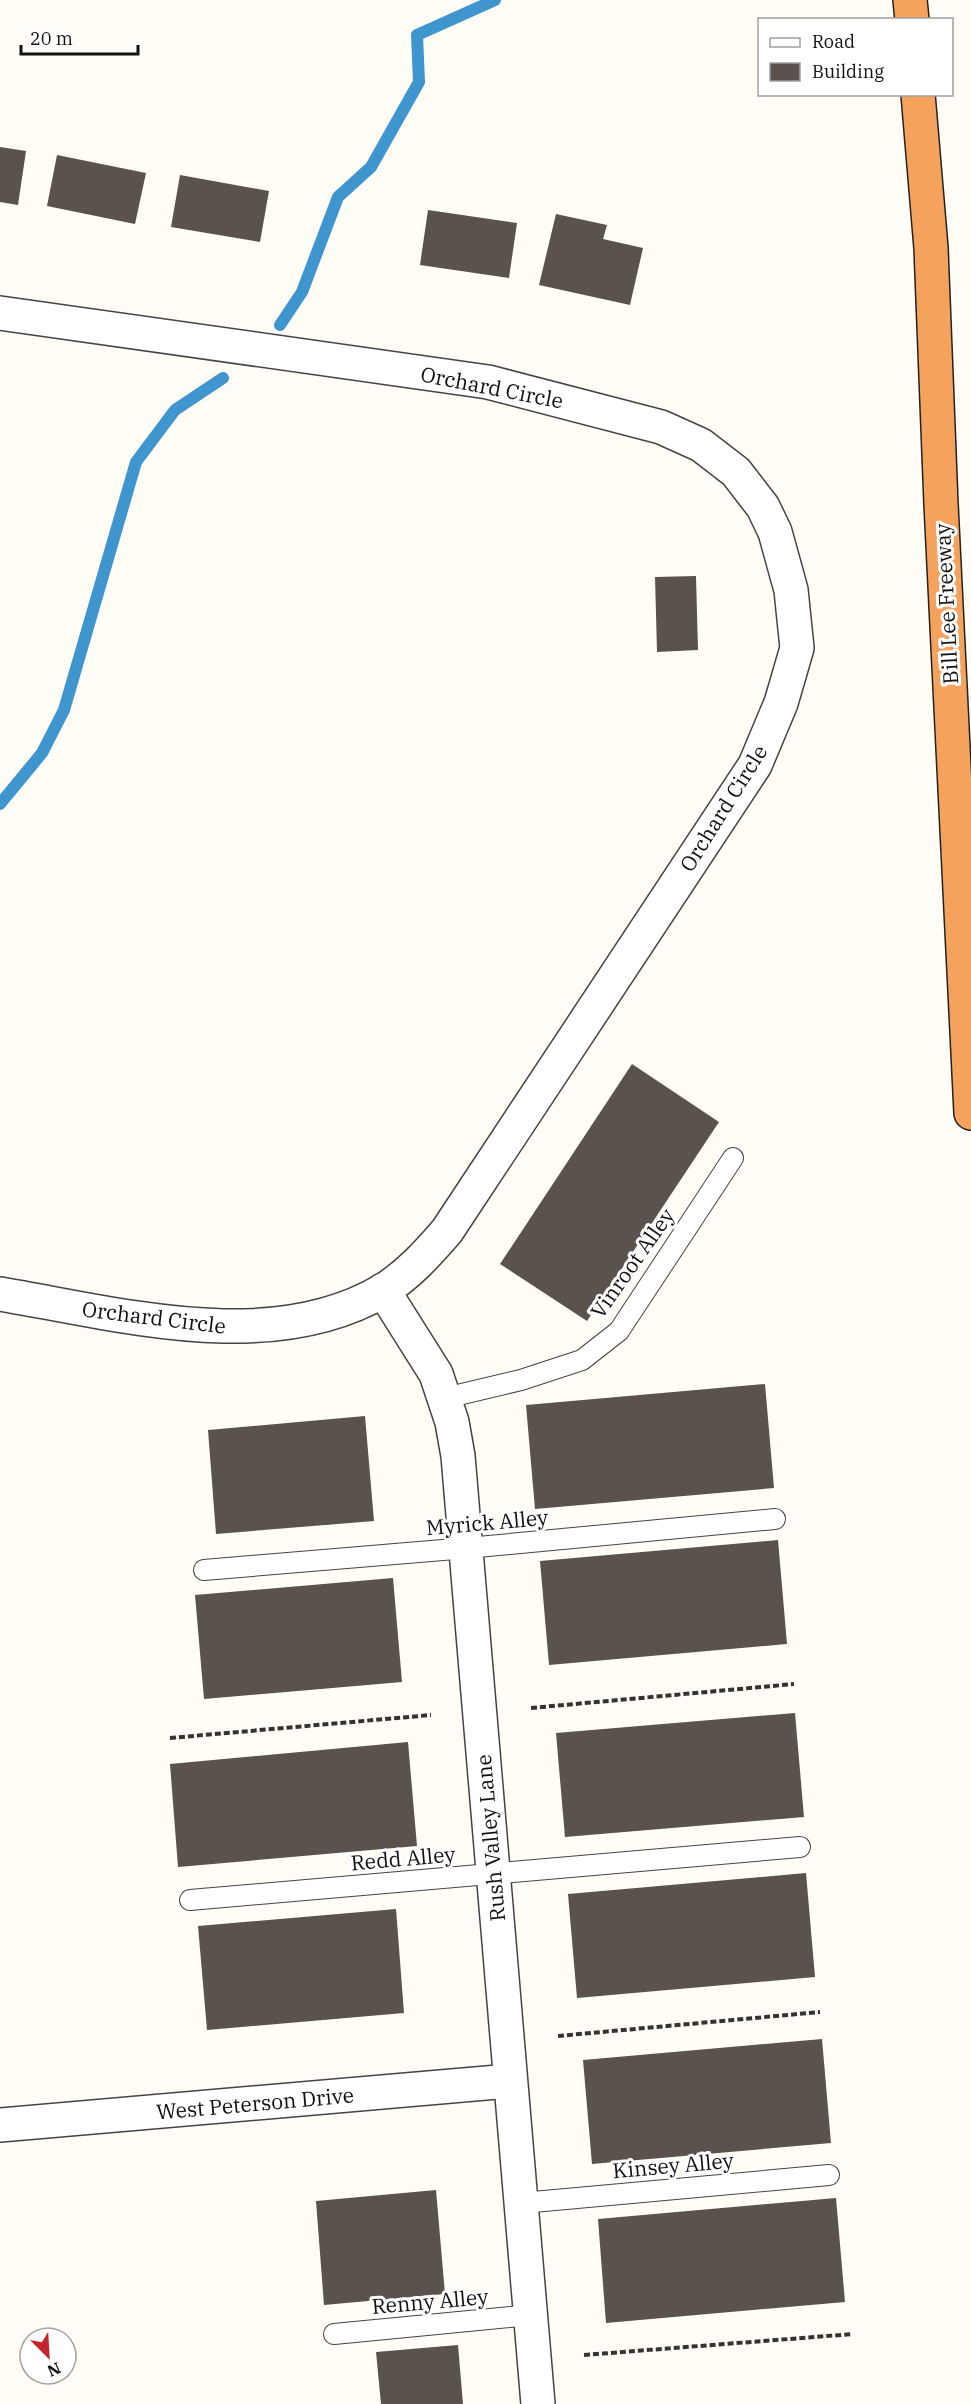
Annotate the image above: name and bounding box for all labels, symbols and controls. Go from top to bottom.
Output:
scale bar [21,18,138,56]
legend [758,18,953,96]
text: 20 m [30,27,73,50]
text: Road [812,30,855,53]
text: Building [812,60,884,83]
street label: Orchard Circle [418,359,566,415]
street label: Bill Lee Freeway [928,522,964,685]
street label: Orchard Circle [673,739,773,877]
street label: Vinroot Alley [584,1202,681,1324]
street label: Orchard Circle [81,1294,227,1340]
street label: Myrick Alley [425,1503,550,1541]
street label: Rush Valley Lane [469,1753,511,1923]
street label: Redd Alley [350,1839,457,1877]
street label: West Peterson Drive [155,2080,355,2126]
street label: Kinsey Alley [611,2146,736,2184]
street label: Renny Alley [371,2282,490,2320]
north arrow [18,2326,78,2386]
text: N [44,2358,64,2381]

